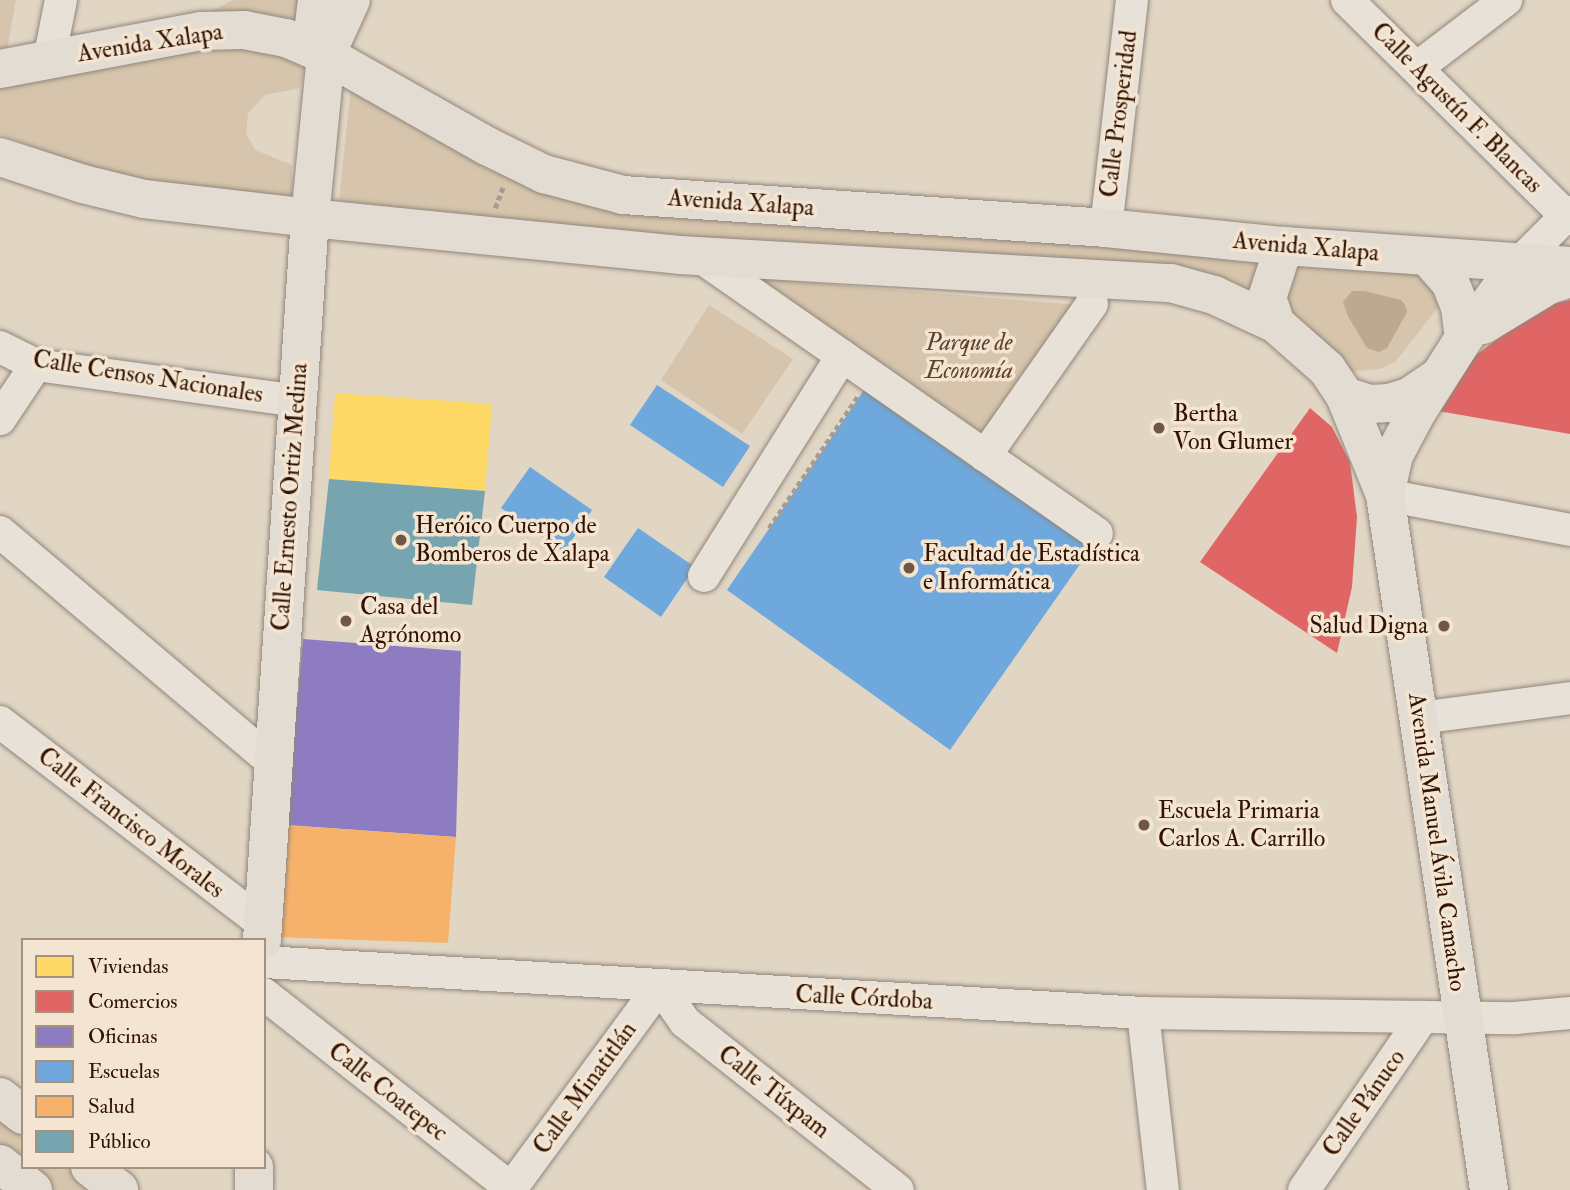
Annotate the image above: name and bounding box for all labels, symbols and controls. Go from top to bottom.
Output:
street label: Avenida Xalapa [75,17,225,69]
street label: Calle Agustín F. Blancas [1366,17,1548,199]
street label: Calle Prosperidad [1094,29,1144,199]
street label: Avenida Xalapa [667,184,815,222]
street label: Avenida Xalapa [1232,226,1380,268]
park label: Parque de Economía [925,329,1013,385]
street label: Calle Censos Nacionales [31,345,265,409]
street label: Calle Ernesto Ortiz Medina [266,362,314,632]
place label: Bertha Von Glumer [1173,400,1293,456]
marker: Bertha Von Glumer [1151,420,1167,436]
place label: Heróico Cuerpo de Bomberos de Xalapa [415,512,610,568]
marker: Heróico Cuerpo de Bomberos de Xalapa [393,532,409,548]
place label: Facultad de Estadística e Informática [923,540,1140,596]
marker: Facultad de Estadística e Informática [901,560,917,576]
place label: Casa del Agrónomo [360,593,461,649]
place label: Salud Digna [1309,612,1428,640]
marker: Casa del Agrónomo [338,613,354,629]
marker: Salud Digna [1434,616,1454,636]
street label: Avenida Manuel Ávila Camacho [1402,691,1472,993]
street label: Calle Francisco Morales [32,741,230,905]
place label: Escuela Primaria Carlos A. Carrillo [1158,797,1325,853]
marker: Escuela Primaria Carlos A. Carrillo [1136,817,1152,833]
legend [21,938,266,1169]
text: Viviendas [88,953,169,980]
street label: Calle Córdoba [795,980,933,1016]
text: Comercios [88,988,178,1015]
street label: Calle Minatitlán [527,1016,643,1160]
text: Oficinas [88,1023,157,1050]
street label: Calle Coatepec [323,1037,453,1147]
street label: Calle Túxpam [712,1040,836,1144]
street label: Calle Pánuco [1317,1044,1411,1162]
text: Escuelas [88,1058,160,1085]
text: Salud [88,1093,135,1120]
text: Público [88,1128,151,1155]

